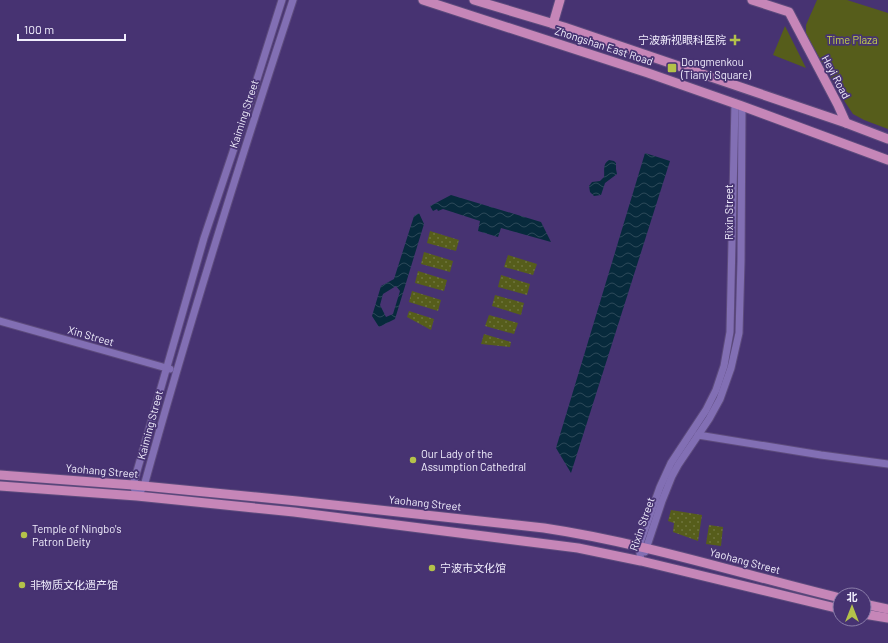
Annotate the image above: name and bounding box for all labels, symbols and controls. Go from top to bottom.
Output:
scale bar [18,16,125,42]
text: 100 m [24,22,54,36]
street label: Zhongshan East Road [553,23,655,68]
place label: 宁波新视眼科医院 [638,33,726,46]
park label: Time Plaza [826,33,878,46]
marker: 宁波新视眼科医院 [729,34,741,46]
street label: Heyi Road [820,53,853,101]
place label: Dongmenkou (Tianyi Square) [680,55,751,81]
marker: Dongmenkou (Tianyi Square) [666,62,678,74]
street label: Kaiming Street [226,78,261,150]
street label: Rixin Street [722,184,735,240]
street label: Xin Street [67,323,116,348]
street label: Kaiming Street [134,389,165,461]
place label: Our Lady of the Assumption Cathedral [421,447,526,473]
marker: Our Lady of the Assumption Cathedral [408,455,418,465]
street label: Yaohang Street [65,461,139,480]
street label: Yaohang Street [388,492,462,513]
street label: Rixin Street [626,495,657,552]
place label: Temple of Ningbo's Patron Deity [32,522,121,548]
marker: Temple of Ningbo's Patron Deity [19,530,29,540]
street label: Yaohang Street [708,545,782,576]
place label: 宁波市文化馆 [440,561,506,574]
marker: 宁波市文化馆 [427,563,437,573]
place label: 非物质文化遗产馆 [30,578,118,591]
marker: 非物质文化遗产馆 [17,580,27,590]
north arrow [832,587,872,627]
text: 北 [847,590,858,603]

